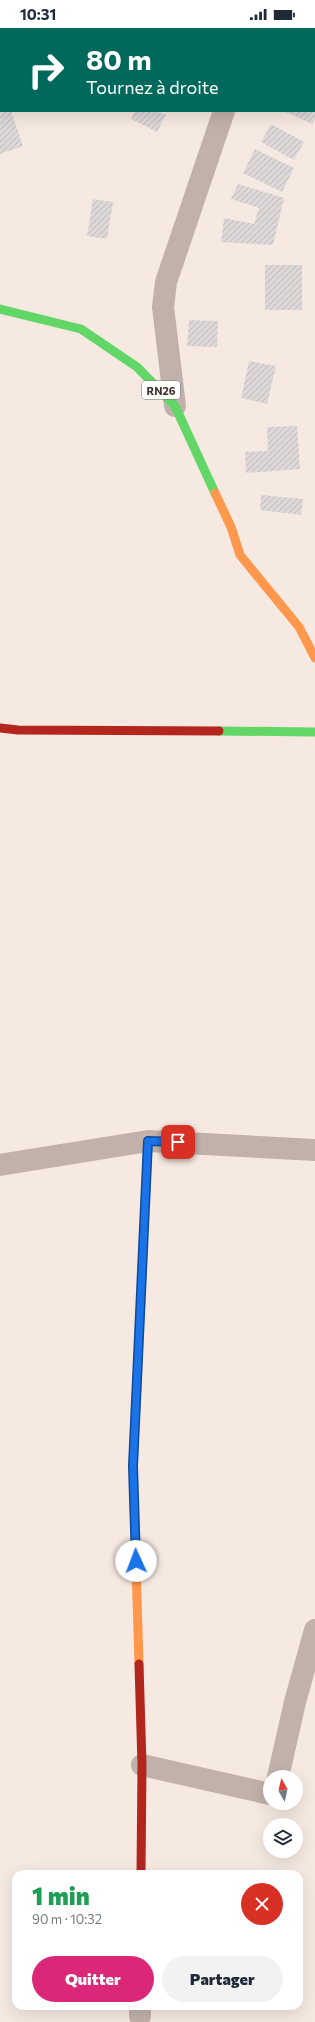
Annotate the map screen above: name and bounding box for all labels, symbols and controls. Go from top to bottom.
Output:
text: 10:31 [20,5,56,23]
text: 80 m [86,42,152,76]
icon: right [20,44,72,96]
text: Tournez à droite [86,76,219,98]
road number: RN26 [142,381,180,399]
pin [161,1125,195,1159]
icon: arrive [167,1131,189,1153]
position arrow [115,1540,157,1582]
north arrow [263,1770,303,1810]
map controls [263,1770,303,1858]
button: layers [263,1818,303,1858]
text: 1 min [32,1881,90,1910]
button: close [241,1883,283,1925]
text: 90 m · 10:32 [32,1911,102,1927]
button: Quitter [32,1956,154,2002]
button: Partager [162,1956,283,2002]

